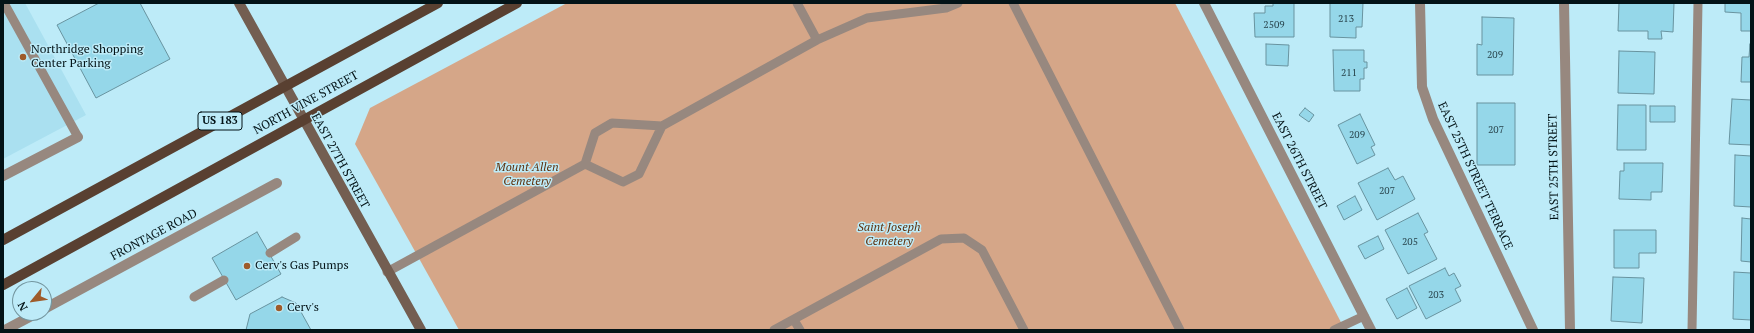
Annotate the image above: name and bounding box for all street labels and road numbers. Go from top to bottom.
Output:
street label: NORTH VINE STREET [251,68,361,138]
street label: EAST 25TH STREET TERRACE [1434,100,1516,252]
street label: EAST 26TH STREET [1268,110,1330,212]
street label: EAST 27TH STREET [308,111,372,211]
road number: US 183 [198,112,242,130]
street label: EAST 25TH STREET [1546,114,1562,220]
street label: FRONTAGE ROAD [108,206,200,264]

